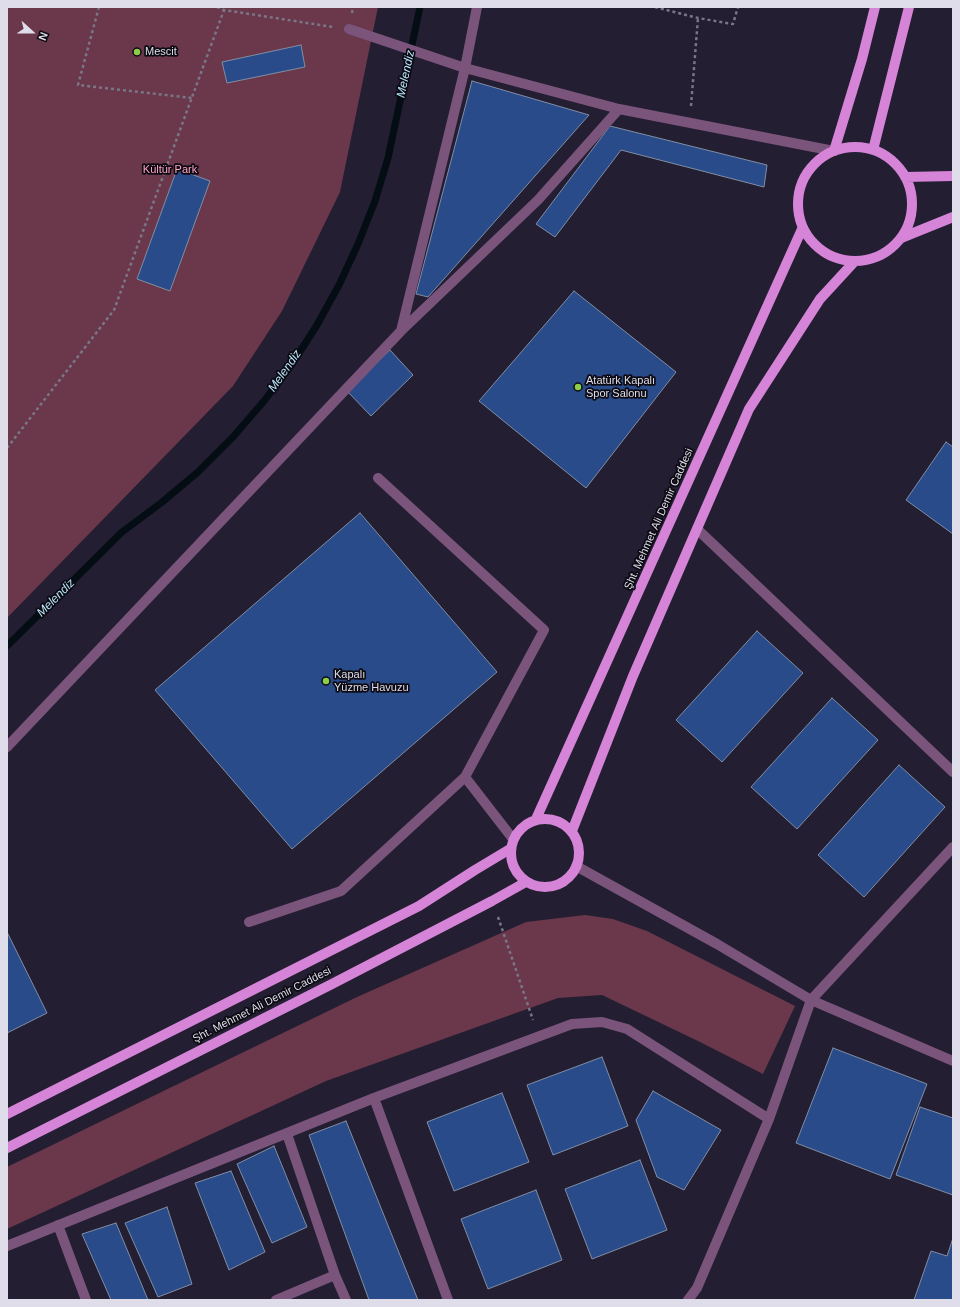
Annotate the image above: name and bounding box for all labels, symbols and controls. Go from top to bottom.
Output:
north arrow [12,12,52,52]
text: N [36,30,50,42]
place label: Mescit [145,45,177,59]
marker: Mescit [132,47,142,57]
water label: Melendiz [394,49,418,99]
park label: Kültür Park [143,163,197,177]
water label: Melendiz [265,347,305,395]
place label: Atatürk Kapalı Spor Salonu [586,374,655,400]
marker: Atatürk Kapalı Spor Salonu [573,382,583,392]
street label: Şht. Mehmet Ali Demir Caddesi [622,446,696,592]
water label: Melendiz [34,576,78,620]
place label: Kapalı Yüzme Havuzu [334,668,409,694]
marker: Kapalı Yüzme Havuzu [321,676,331,686]
street label: Şht. Mehmet Ali Demir Caddesi [191,964,333,1046]

